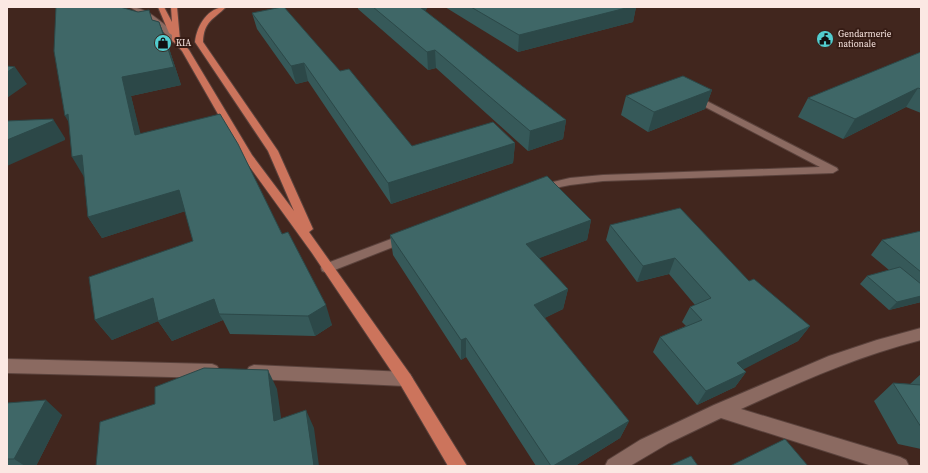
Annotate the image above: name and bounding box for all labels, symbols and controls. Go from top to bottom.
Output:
place label: Gendarmerie nationale [838,28,892,50]
public building icon: Gendarmerie nationale [815,29,835,49]
shop icon: KIA [153,33,173,53]
place label: KIA [176,37,191,49]

